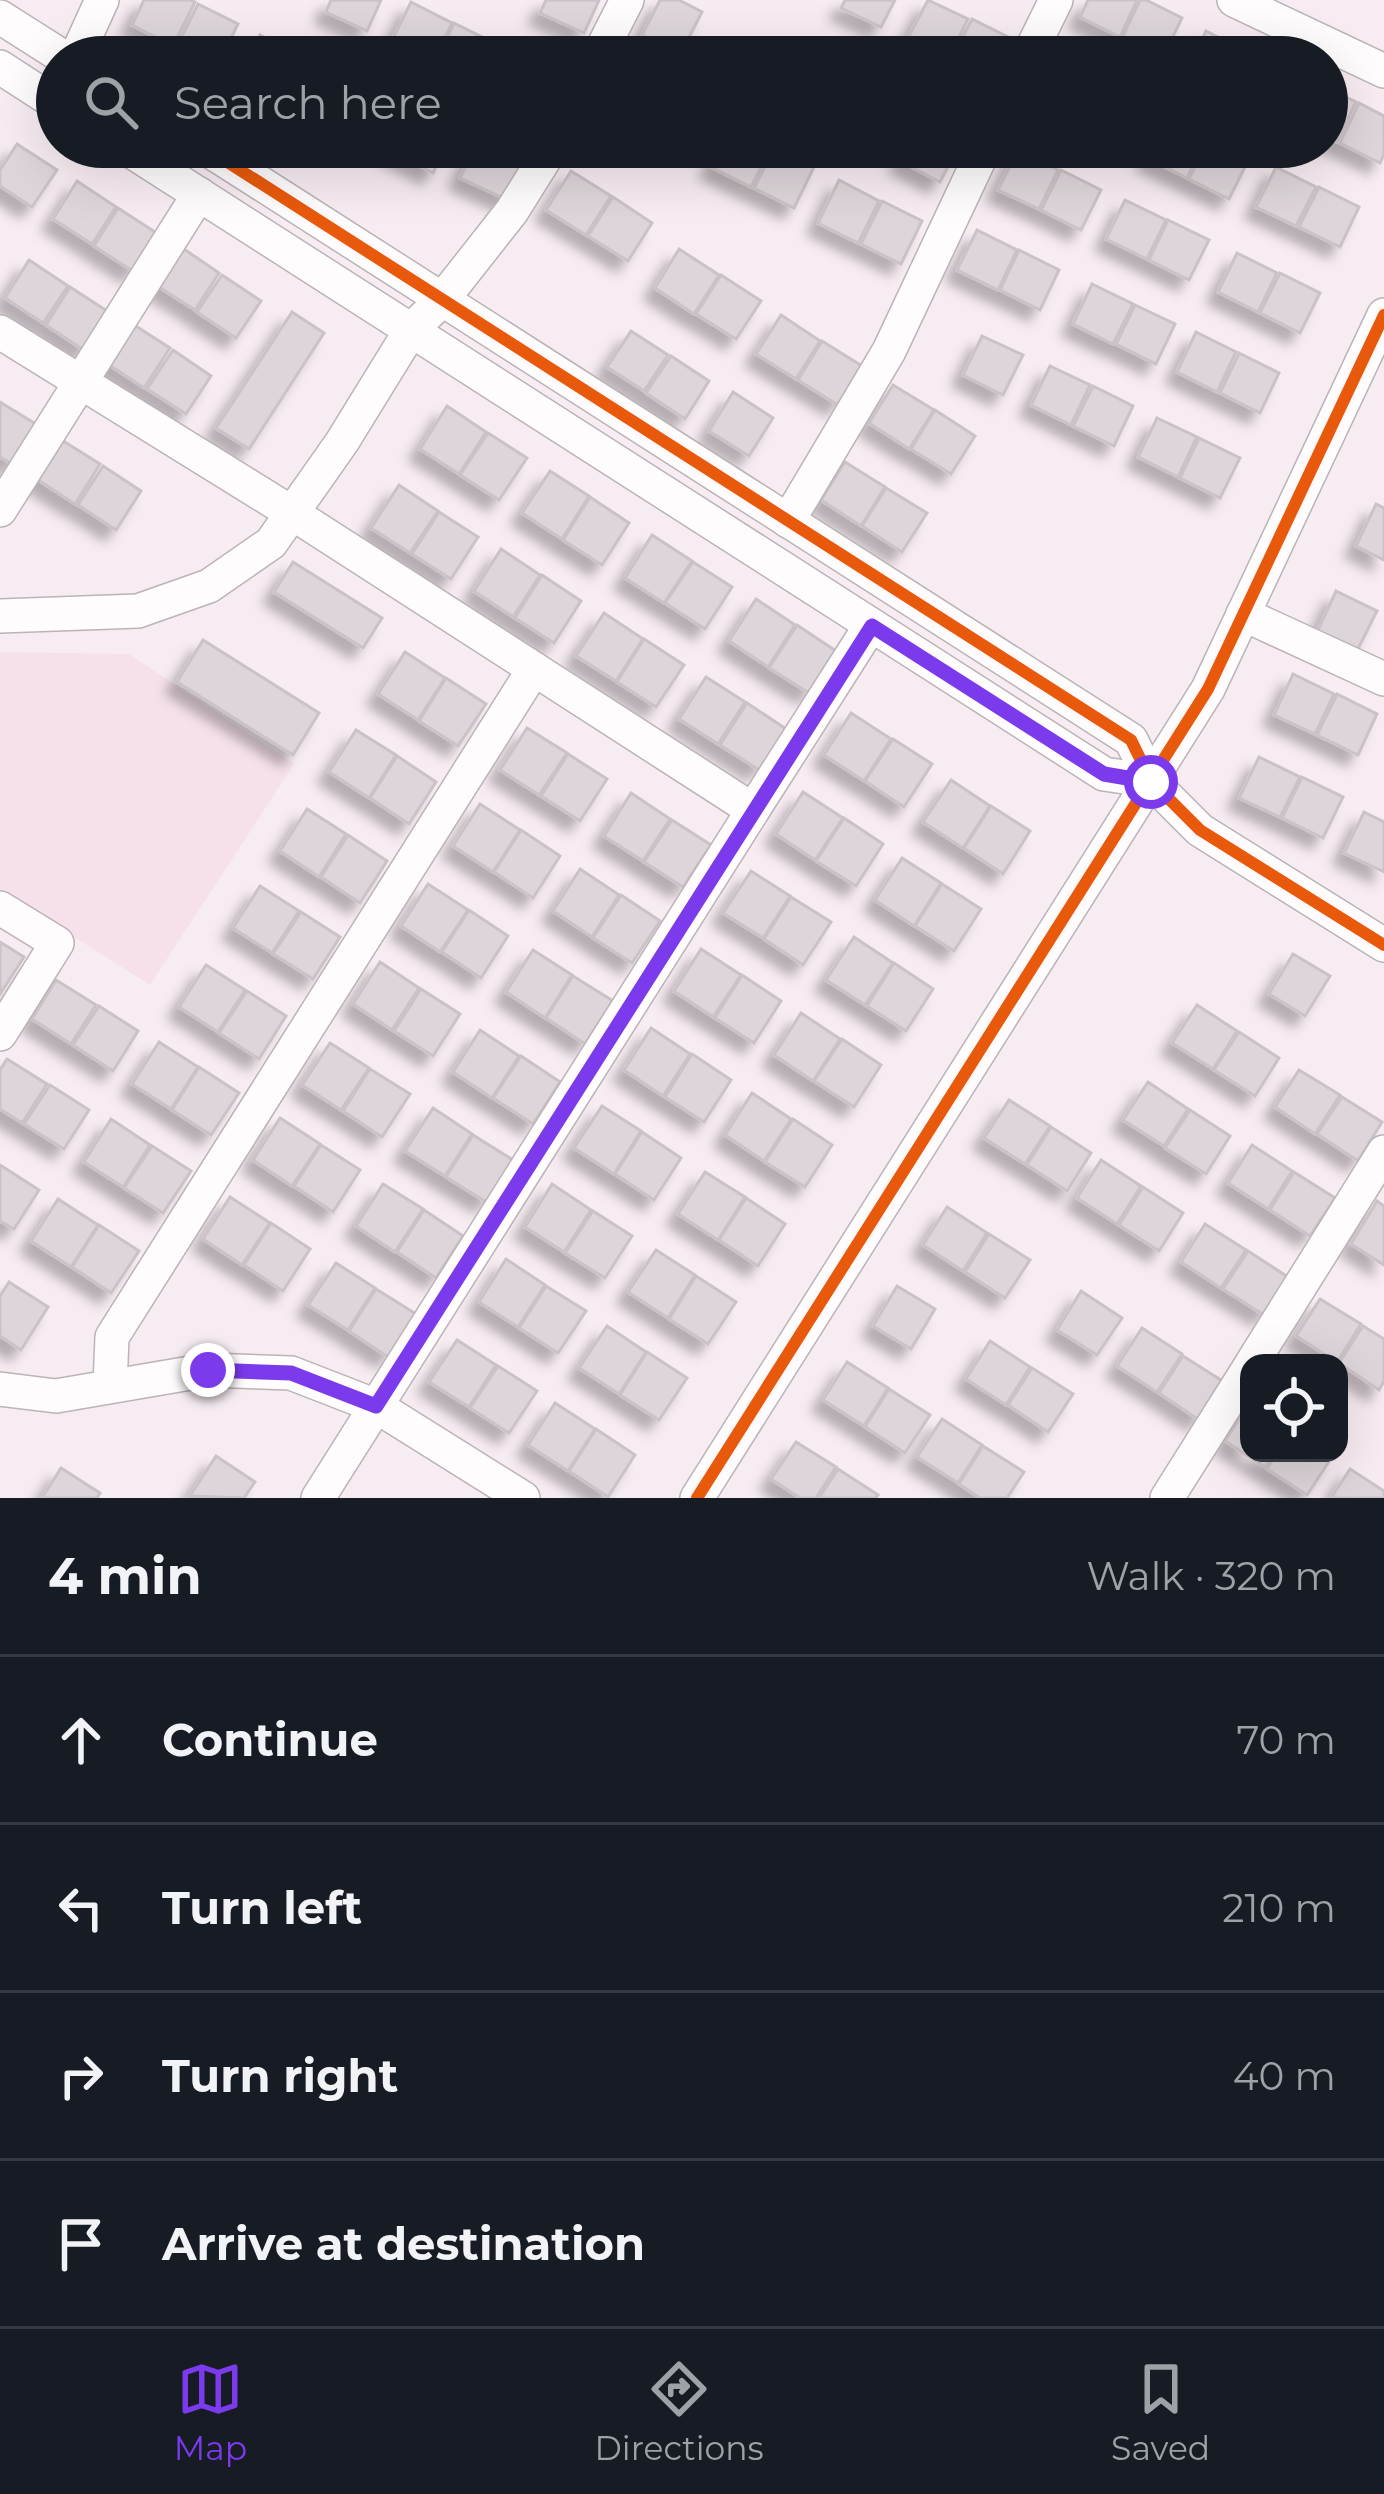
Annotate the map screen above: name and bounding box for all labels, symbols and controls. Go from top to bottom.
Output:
search box [36,36,1348,168]
icon: search [78,69,144,135]
text: Search here [174,75,442,130]
route start [1124,755,1178,809]
route end [181,1343,235,1397]
map controls [1240,1354,1348,1462]
button: locate [1240,1354,1348,1462]
text: 4 min [48,1545,202,1607]
text: Walk · 320 m [1086,1552,1336,1600]
icon: ahead [48,1707,114,1773]
text: Continue [162,1712,378,1767]
text: 70 m [1236,1716,1336,1764]
icon: left [48,1875,114,1941]
text: Turn left [162,1880,362,1935]
text: 210 m [1222,1884,1336,1932]
icon: right [48,2043,114,2109]
text: Turn right [162,2048,398,2103]
text: 40 m [1233,2052,1336,2100]
icon: arrive [48,2211,114,2277]
text: Arrive at destination [162,2216,645,2271]
tab: Map [174,2356,247,2468]
tab: Directions [595,2356,764,2468]
tab: Saved [1111,2356,1210,2468]

